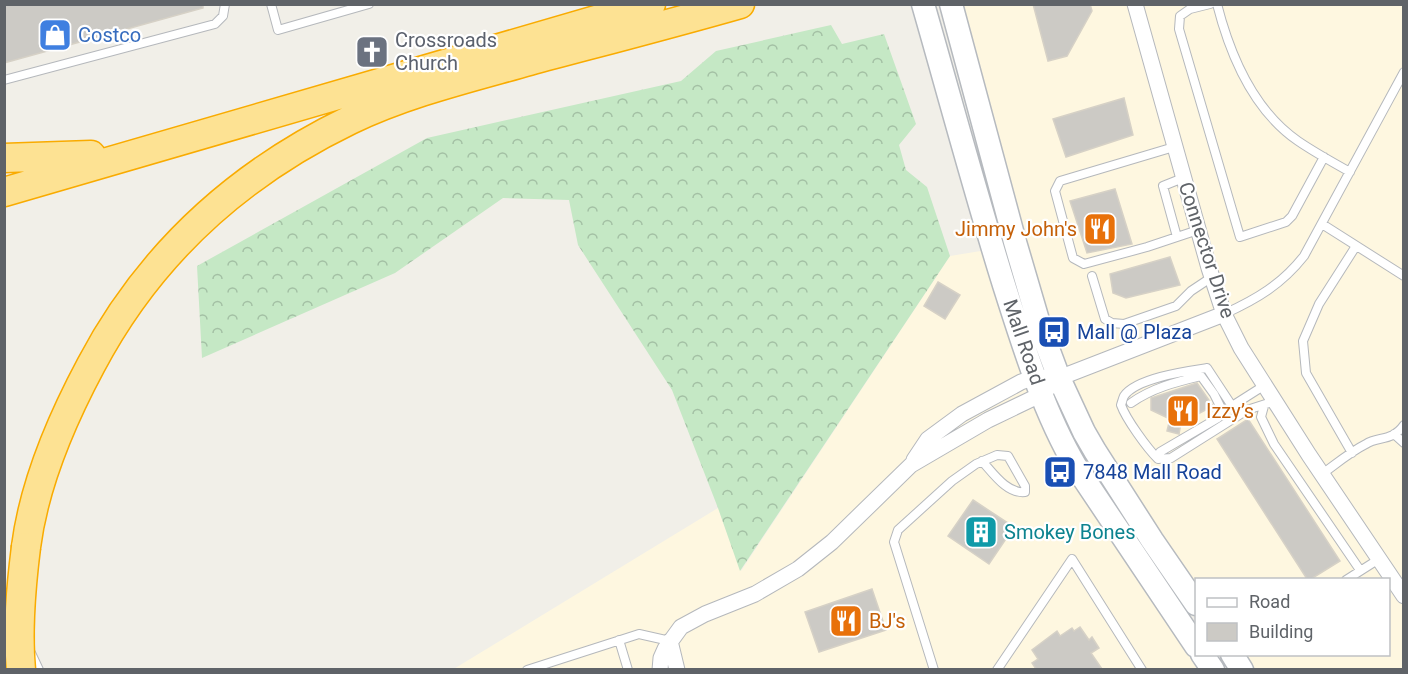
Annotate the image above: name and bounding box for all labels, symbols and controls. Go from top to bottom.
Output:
shop icon: Costco [37,17,73,53]
place label: Costco [78,23,141,47]
place label: Crossroads Church [395,28,497,75]
church icon: Crossroads Church [354,34,390,70]
street label: Connector Drive [1174,179,1240,321]
restaurant icon: Jimmy John's [1082,211,1118,247]
place label: Jimmy John's [955,217,1077,241]
street label: Mall Road [998,296,1050,388]
bus stop icon: Mall @ Plaza [1036,314,1072,350]
place label: Mall @ Plaza [1077,320,1192,344]
restaurant icon: Izzy’s [1165,393,1201,429]
place label: Izzy’s [1206,399,1254,423]
bus stop icon: 7848 Mall Road [1042,454,1078,490]
place label: 7848 Mall Road [1083,460,1222,484]
building icon: Smokey Bones [963,514,999,550]
place label: Smokey Bones [1004,520,1136,544]
legend [1195,578,1390,656]
text: Road [1249,591,1290,612]
restaurant icon: BJ's [828,603,864,639]
place label: BJ's [869,609,906,633]
text: Building [1249,621,1313,642]

